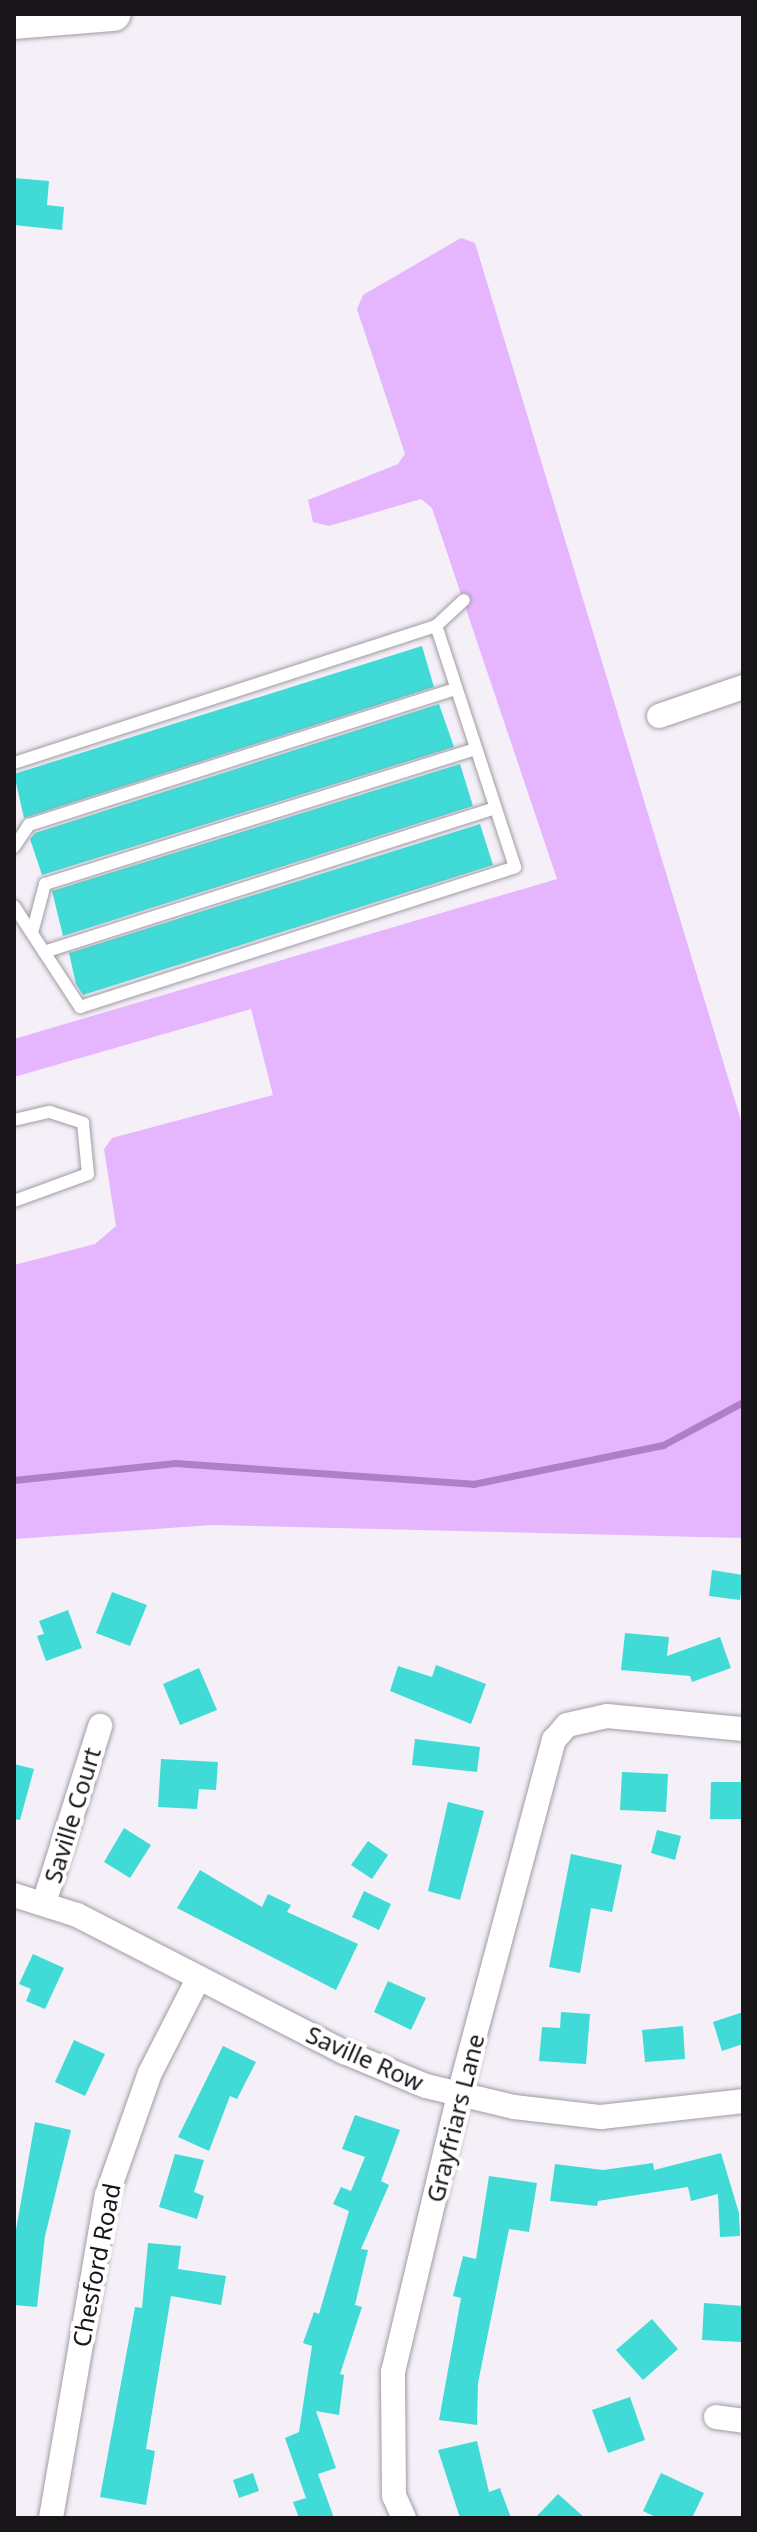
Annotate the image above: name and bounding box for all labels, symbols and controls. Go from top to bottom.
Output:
street label: Saville Court [38,1744,106,1886]
street label: Saville Row [302,2019,428,2097]
street label: Grayfriars Lane [420,2031,490,2205]
street label: Chesford Road [66,2181,126,2349]

